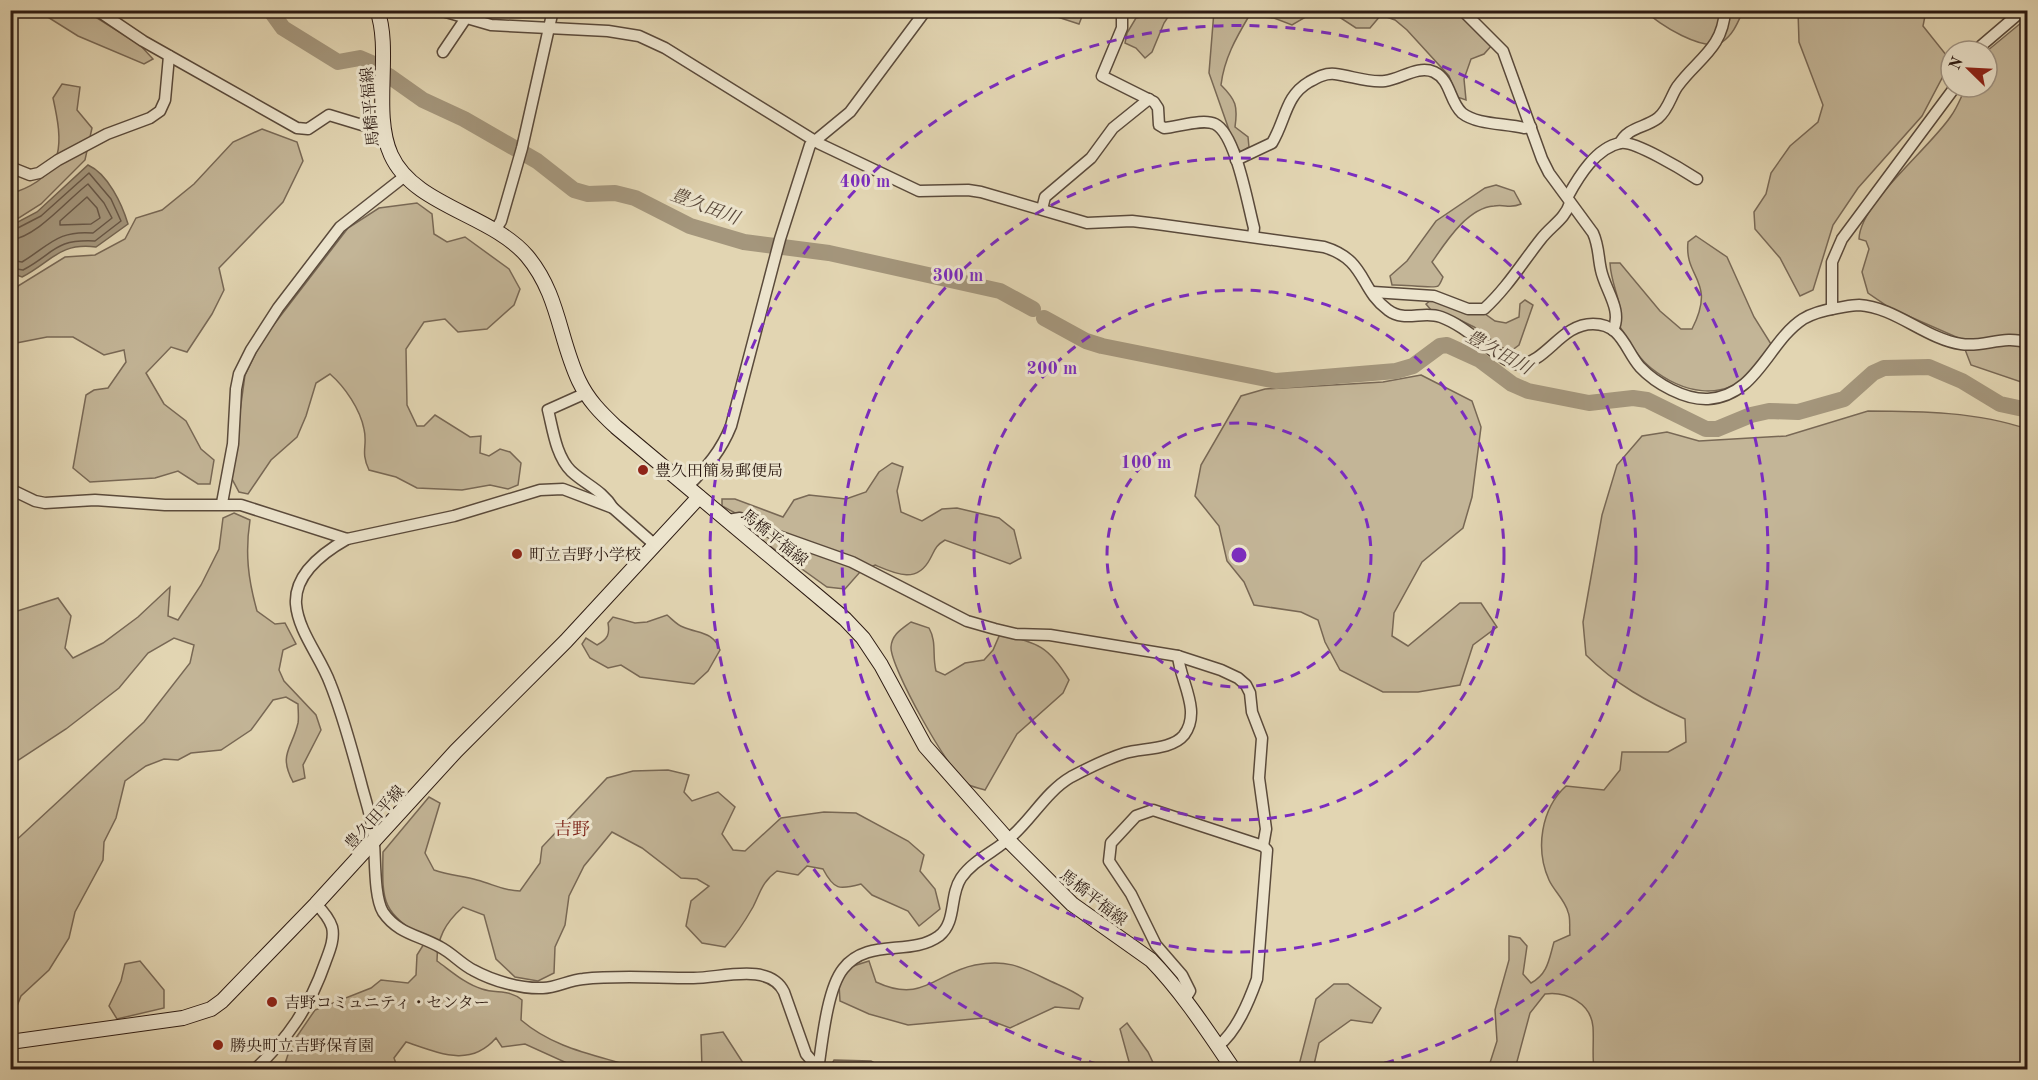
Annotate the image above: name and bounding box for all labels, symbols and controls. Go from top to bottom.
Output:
north arrow [1939,39,1999,99]
text: N [1947,54,1967,73]
street label: 馬橋平福線 [358,66,382,148]
text: 400 m [840,173,890,191]
water label: 豊久田川 [668,184,744,229]
text: 300 m [933,267,983,285]
water label: 豊久田川 [1463,326,1537,379]
text: 200 m [1027,360,1077,378]
text: 100 m [1121,454,1171,472]
place label: 豊久田簡易郵便局 [655,462,783,480]
marker: 豊久田簡易郵便局 [636,463,650,477]
street label: 馬橋平福線 [738,506,811,570]
centre of rings [1229,545,1249,565]
place label: 町立吉野小学校 [529,546,641,564]
marker: 町立吉野小学校 [510,547,524,561]
street label: 豊久田平線 [341,782,408,853]
district label: 吉野 [554,819,590,839]
street label: 馬橋平福線 [1056,866,1130,930]
place label: 吉野コミュニティ・センター [284,994,490,1012]
marker: 吉野コミュニティ・センター [265,995,279,1009]
place label: 勝央町立吉野保育園 [230,1037,374,1055]
marker: 勝央町立吉野保育園 [211,1038,225,1052]

